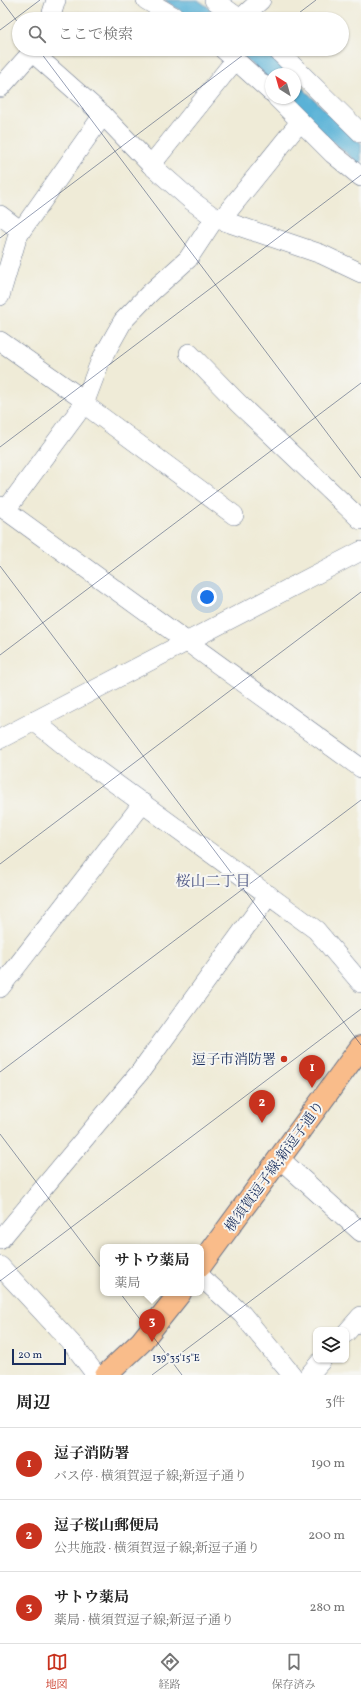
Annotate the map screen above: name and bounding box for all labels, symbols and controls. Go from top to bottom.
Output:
search box [12,12,349,56]
icon: search [26,23,48,45]
text: ここで検索 [58,25,133,46]
north arrow [265,68,301,104]
your location [197,587,217,607]
district label: 桜山二丁目 [175,872,251,893]
place label: 逗子市消防署 [192,1051,276,1070]
marker: 逗子市消防署 [279,1054,289,1064]
pin: 1 [299,1055,325,1088]
pin: 2 [249,1090,275,1123]
street label: 横須賀逗子線;新逗子通り [221,1098,329,1236]
popup [100,1244,204,1296]
text: サトウ薬局 [114,1251,190,1272]
text: 薬局 [114,1275,141,1293]
pin: 3 [139,1309,165,1342]
map controls [313,1327,349,1363]
button: layers [313,1327,349,1363]
scale bar [12,1347,66,1366]
text: 20 m [18,1348,42,1363]
text: 139°35'15"E [152,1351,200,1365]
text: 周辺 [16,1392,50,1415]
text: 3件 [325,1394,345,1412]
text: 逗子消防署 [54,1444,129,1465]
text: 1 [26,1455,32,1473]
text: 190 m [311,1455,345,1473]
text: バス停 · 横須賀逗子線;新逗子通り [54,1468,247,1486]
text: 逗子桜山郵便局 [54,1516,159,1537]
text: 2 [26,1527,32,1545]
text: 200 m [308,1527,345,1545]
text: 公共施設 · 横須賀逗子線;新逗子通り [54,1540,260,1558]
text: サトウ薬局 [54,1588,129,1609]
text: 3 [26,1599,32,1617]
text: 280 m [309,1599,345,1617]
text: 薬局 · 横須賀逗子線;新逗子通り [54,1612,234,1630]
tab: 地図 [46,1651,68,1693]
tab: 経路 [159,1651,181,1693]
tab: 保存済み [272,1651,316,1693]

